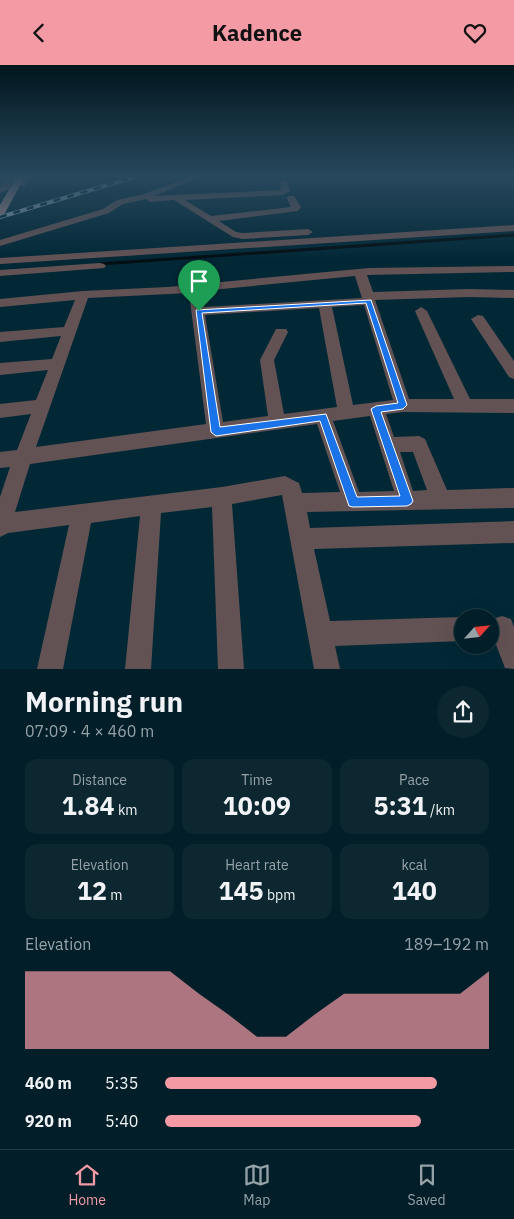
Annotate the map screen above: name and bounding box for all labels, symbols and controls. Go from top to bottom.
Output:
text: Kadence [212,18,302,47]
icon: back [25,19,53,47]
icon: heart [461,19,489,47]
pin [178,260,220,311]
icon: arrive [185,267,213,295]
north arrow [454,609,499,654]
map controls [454,609,499,654]
text: Morning run [25,683,183,720]
button: share [437,686,489,738]
text: 07:09 · 4 × 460 m [25,721,154,741]
text: Distance [72,771,127,789]
text: Time [241,771,273,789]
text: Pace [399,771,430,789]
text: 1.84 [62,789,115,822]
text: 10:09 [223,789,291,822]
text: 5:31 [374,789,427,822]
text: km [115,801,138,819]
text: /km [427,801,455,819]
text: Elevation [71,856,129,874]
text: Heart rate [225,856,289,874]
text: kcal [402,856,427,874]
text: 12 [77,874,107,907]
text: 145 [219,874,264,907]
text: 140 [392,874,437,907]
text: m [107,886,122,904]
text: bpm [264,886,295,904]
text: Elevation [25,934,91,954]
text: 189–192 m [404,934,489,954]
text: 460 m [25,1073,72,1093]
text: 5:35 [105,1073,138,1093]
text: 920 m [25,1111,72,1131]
text: 5:40 [105,1111,138,1131]
tab: Home [68,1161,106,1209]
tab: Map [243,1161,271,1209]
tab: Saved [408,1161,446,1209]

